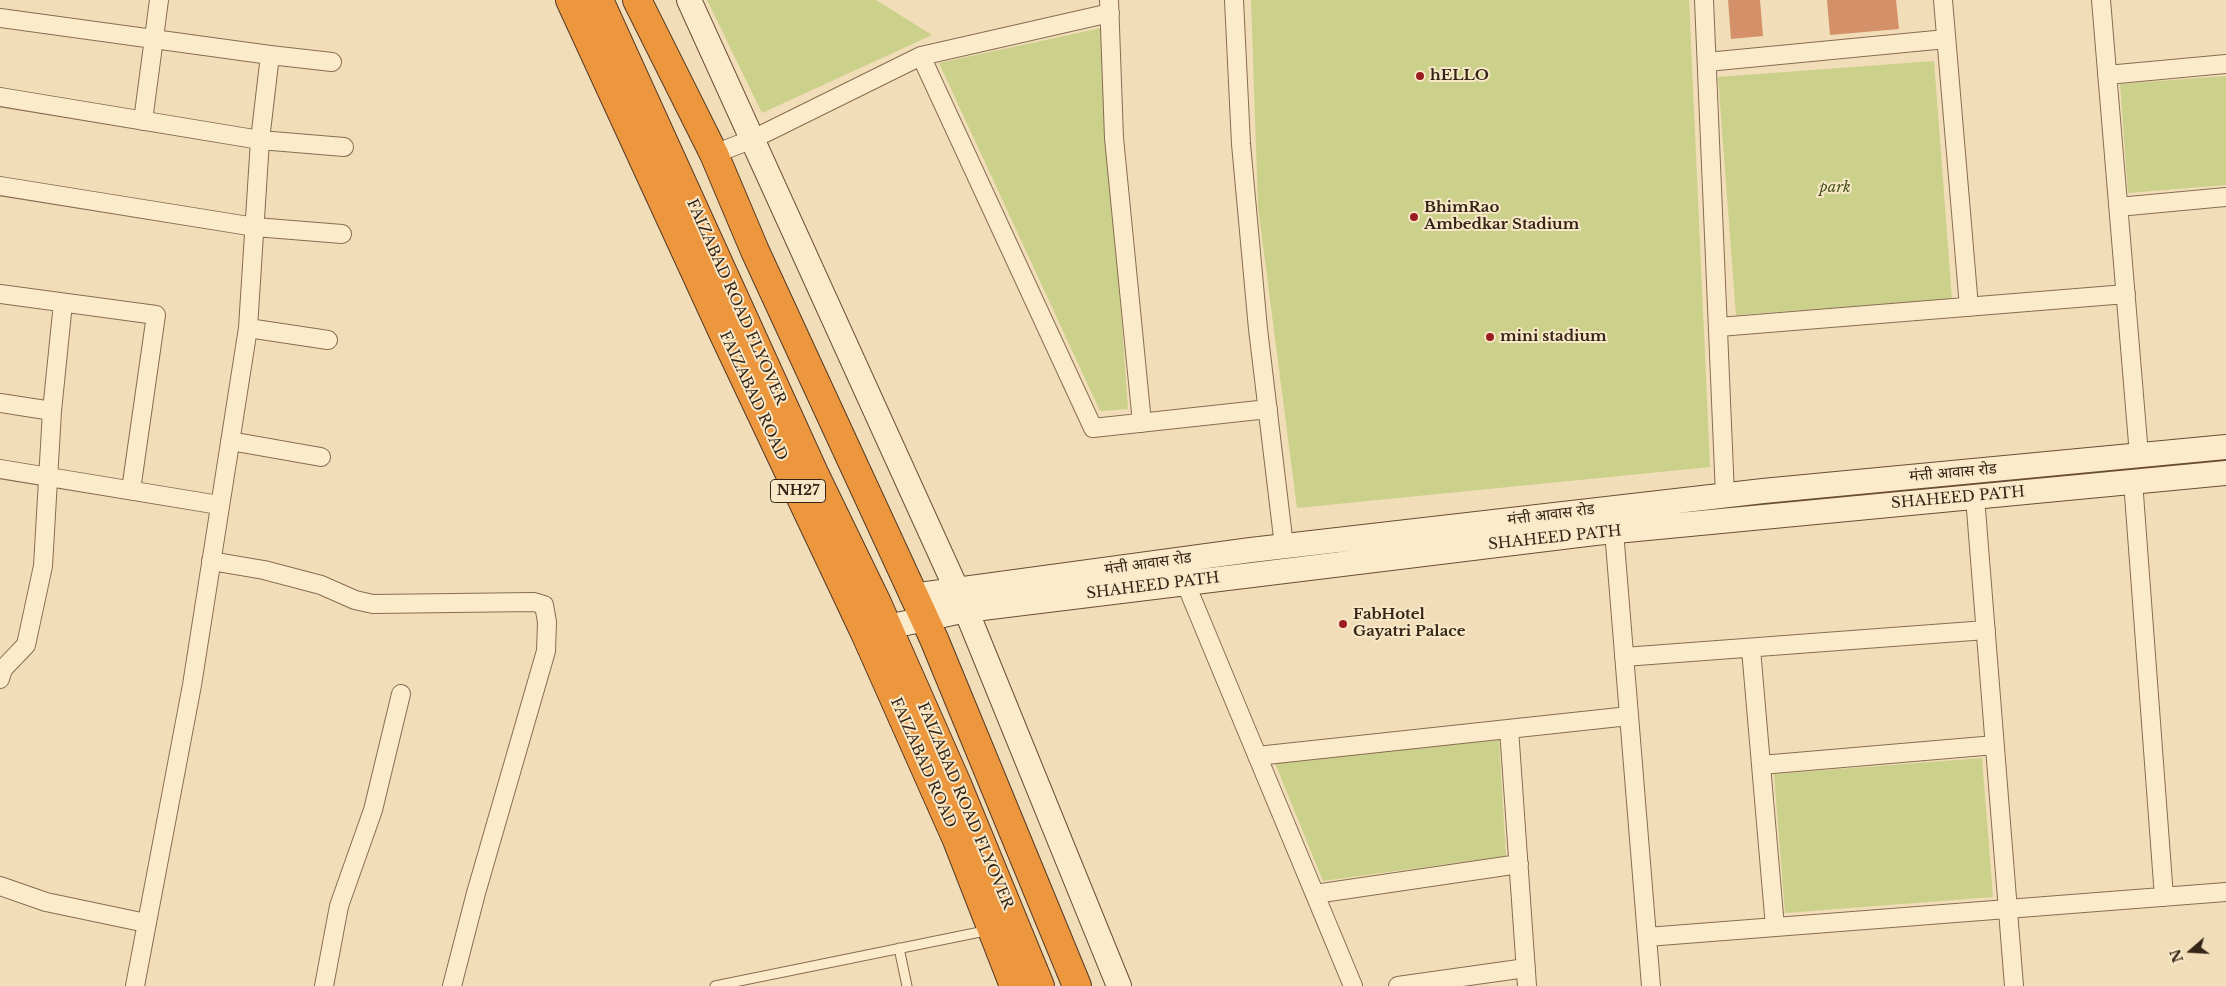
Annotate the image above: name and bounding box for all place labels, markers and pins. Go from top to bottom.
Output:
place label: hELLO [1430,67,1489,85]
marker: hELLO [1414,70,1426,82]
place label: BhimRao Ambedkar Stadium [1424,199,1579,234]
marker: BhimRao Ambedkar Stadium [1408,211,1420,223]
place label: mini stadium [1500,328,1607,346]
marker: mini stadium [1484,331,1496,343]
place label: FabHotel Gayatri Palace [1353,606,1465,641]
marker: FabHotel Gayatri Palace [1337,618,1349,630]

